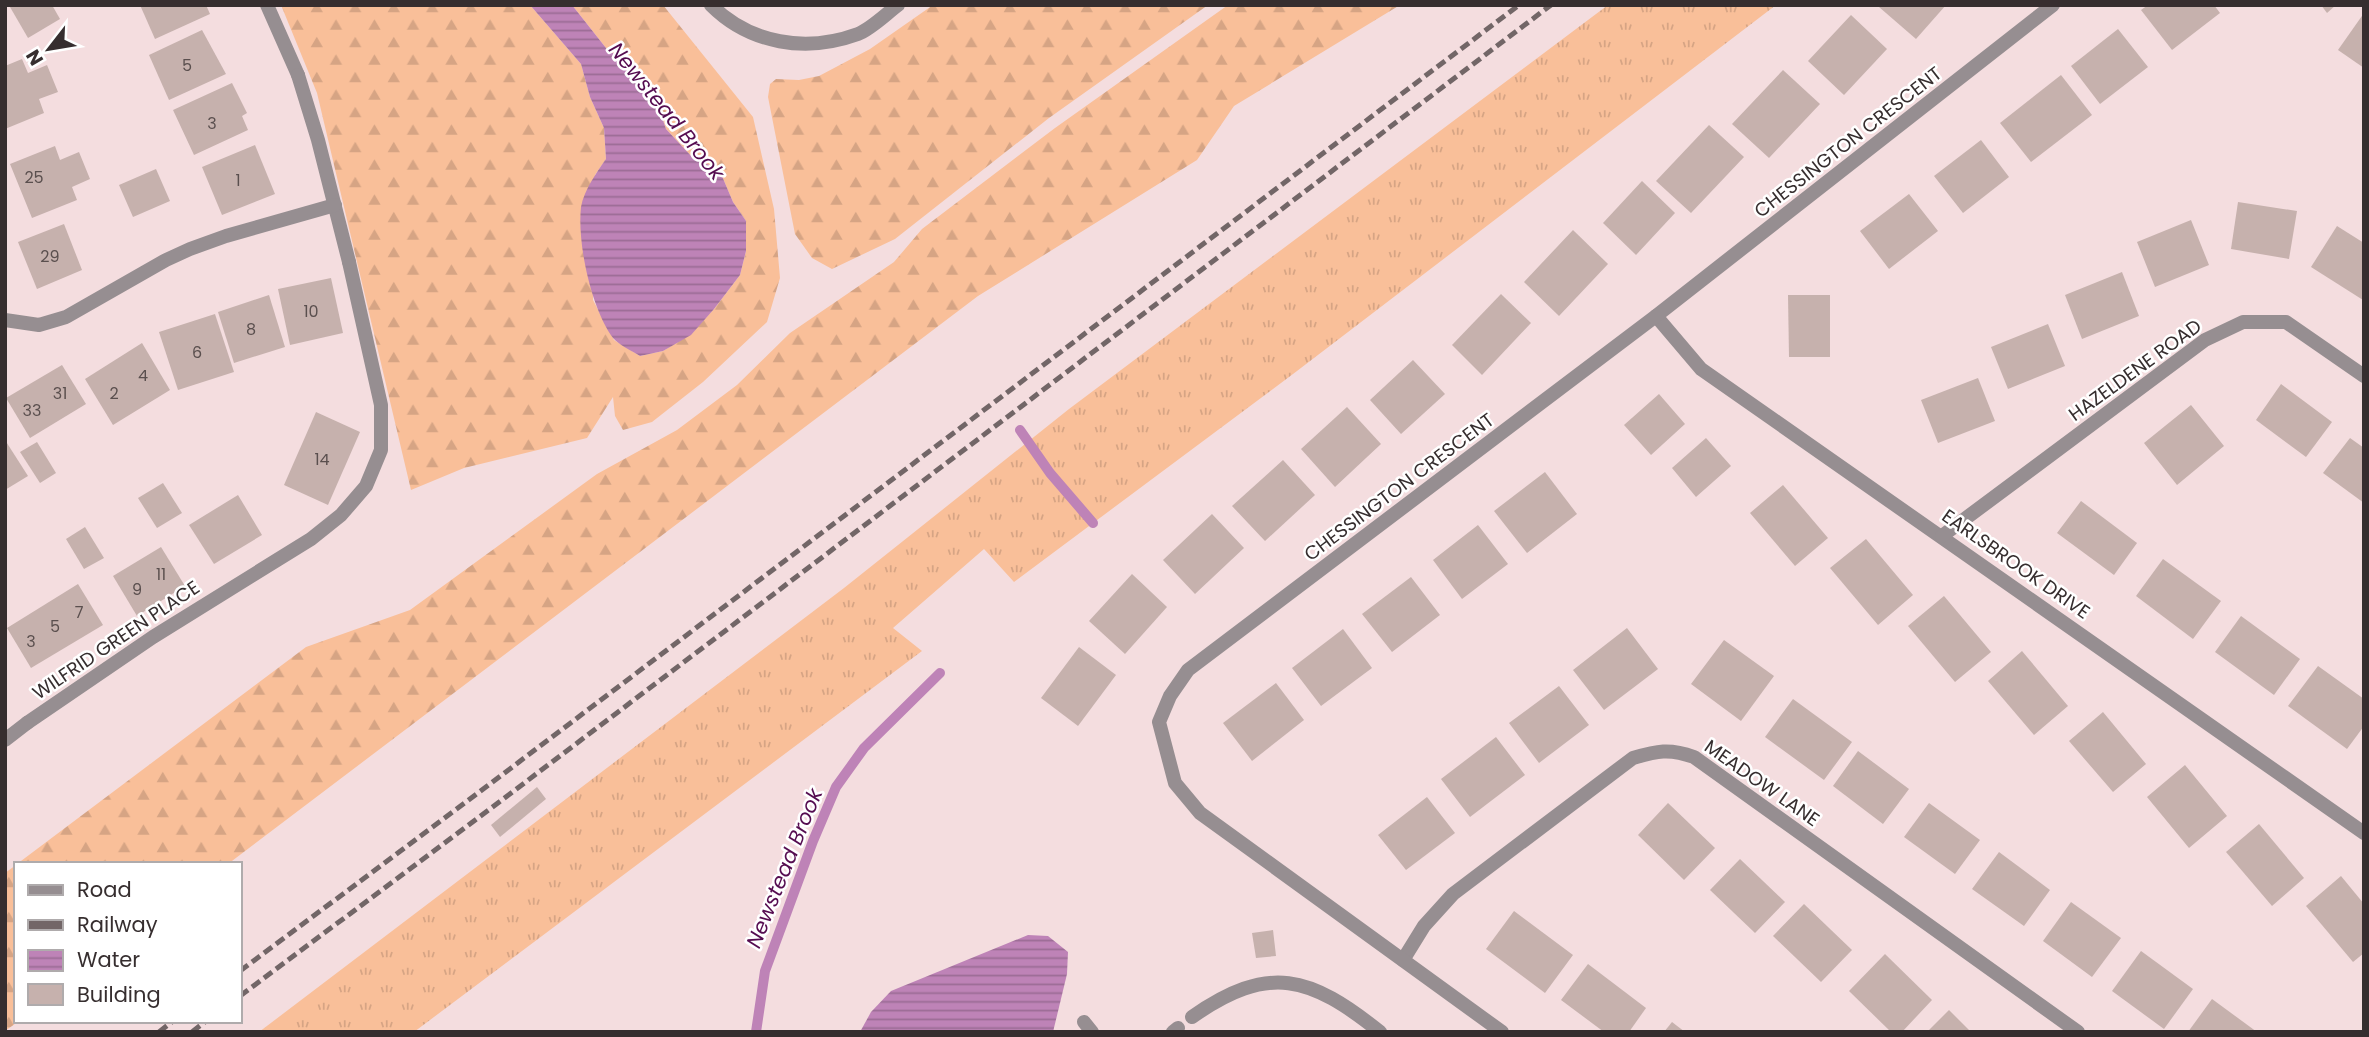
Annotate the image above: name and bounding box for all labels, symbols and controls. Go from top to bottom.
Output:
north arrow [14,14,84,84]
water label: Newstead Brook [602,36,732,187]
text: N [20,44,50,71]
house number: 5 [182,54,192,77]
street label: CHESSINGTON CRESCENT [1748,60,1948,224]
house number: 3 [207,112,217,135]
house number: 25 [24,166,44,189]
house number: 1 [235,169,241,192]
house number: 29 [40,245,60,268]
house number: 10 [303,300,319,323]
street label: HAZELDENE ROAD [2063,313,2207,427]
house number: 8 [246,318,256,341]
house number: 6 [192,341,202,364]
house number: 4 [138,364,148,387]
house number: 31 [53,382,67,405]
house number: 2 [109,382,119,405]
house number: 33 [23,399,41,422]
street label: CHESSINGTON CRESCENT [1298,407,1500,567]
house number: 14 [314,448,330,471]
street label: EARLSBROOK DRIVE [1936,503,2096,625]
house number: 11 [156,563,166,586]
street label: WILFRID GREEN PLACE [27,574,205,706]
house number: 9 [132,578,142,601]
house number: 7 [75,601,84,624]
house number: 5 [50,615,60,638]
house number: 3 [26,630,36,653]
street label: MEADOW LANE [1699,733,1825,833]
water label: Newstead Brook [739,783,830,952]
legend [14,862,242,1023]
text: Road [77,875,132,904]
text: Railway [77,910,158,939]
text: Water [77,945,140,974]
text: Building [77,980,161,1009]

